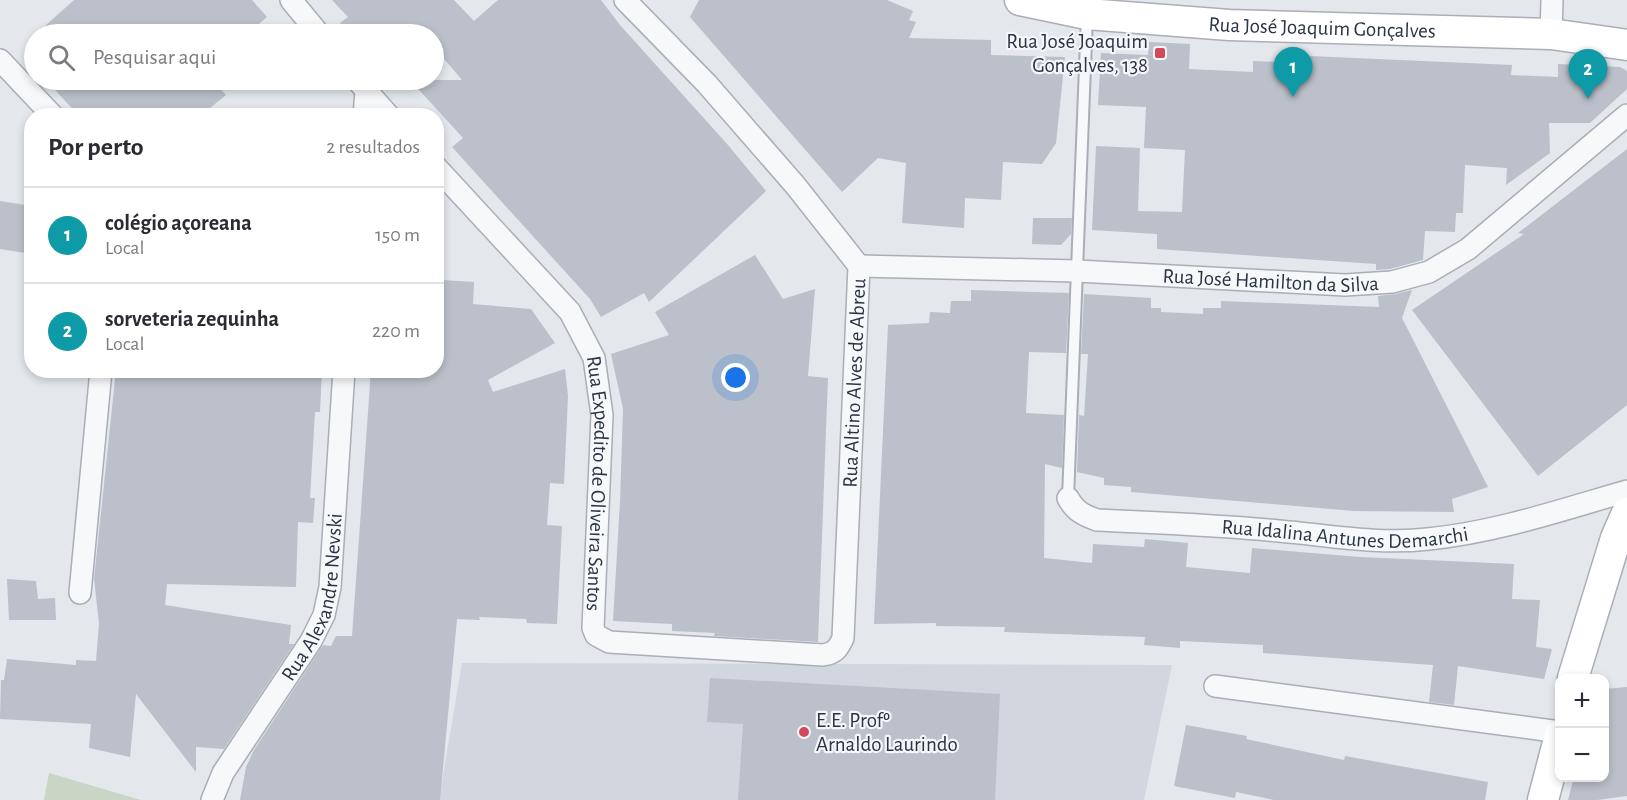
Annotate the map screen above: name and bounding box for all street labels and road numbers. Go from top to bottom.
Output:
street label: Rua José Joaquim Gonçalves [1208,13,1436,42]
street label: Rua José Hamilton da Silva [1162,265,1380,296]
street label: Rua Altino Alves de Abreu [839,277,869,488]
street label: Rua Expedito de Oliveira Santos [583,354,613,611]
street label: Rua Alexandre Nevski [278,513,346,685]
street label: Rua Idalina Antunes Demarchi [1221,516,1470,552]

